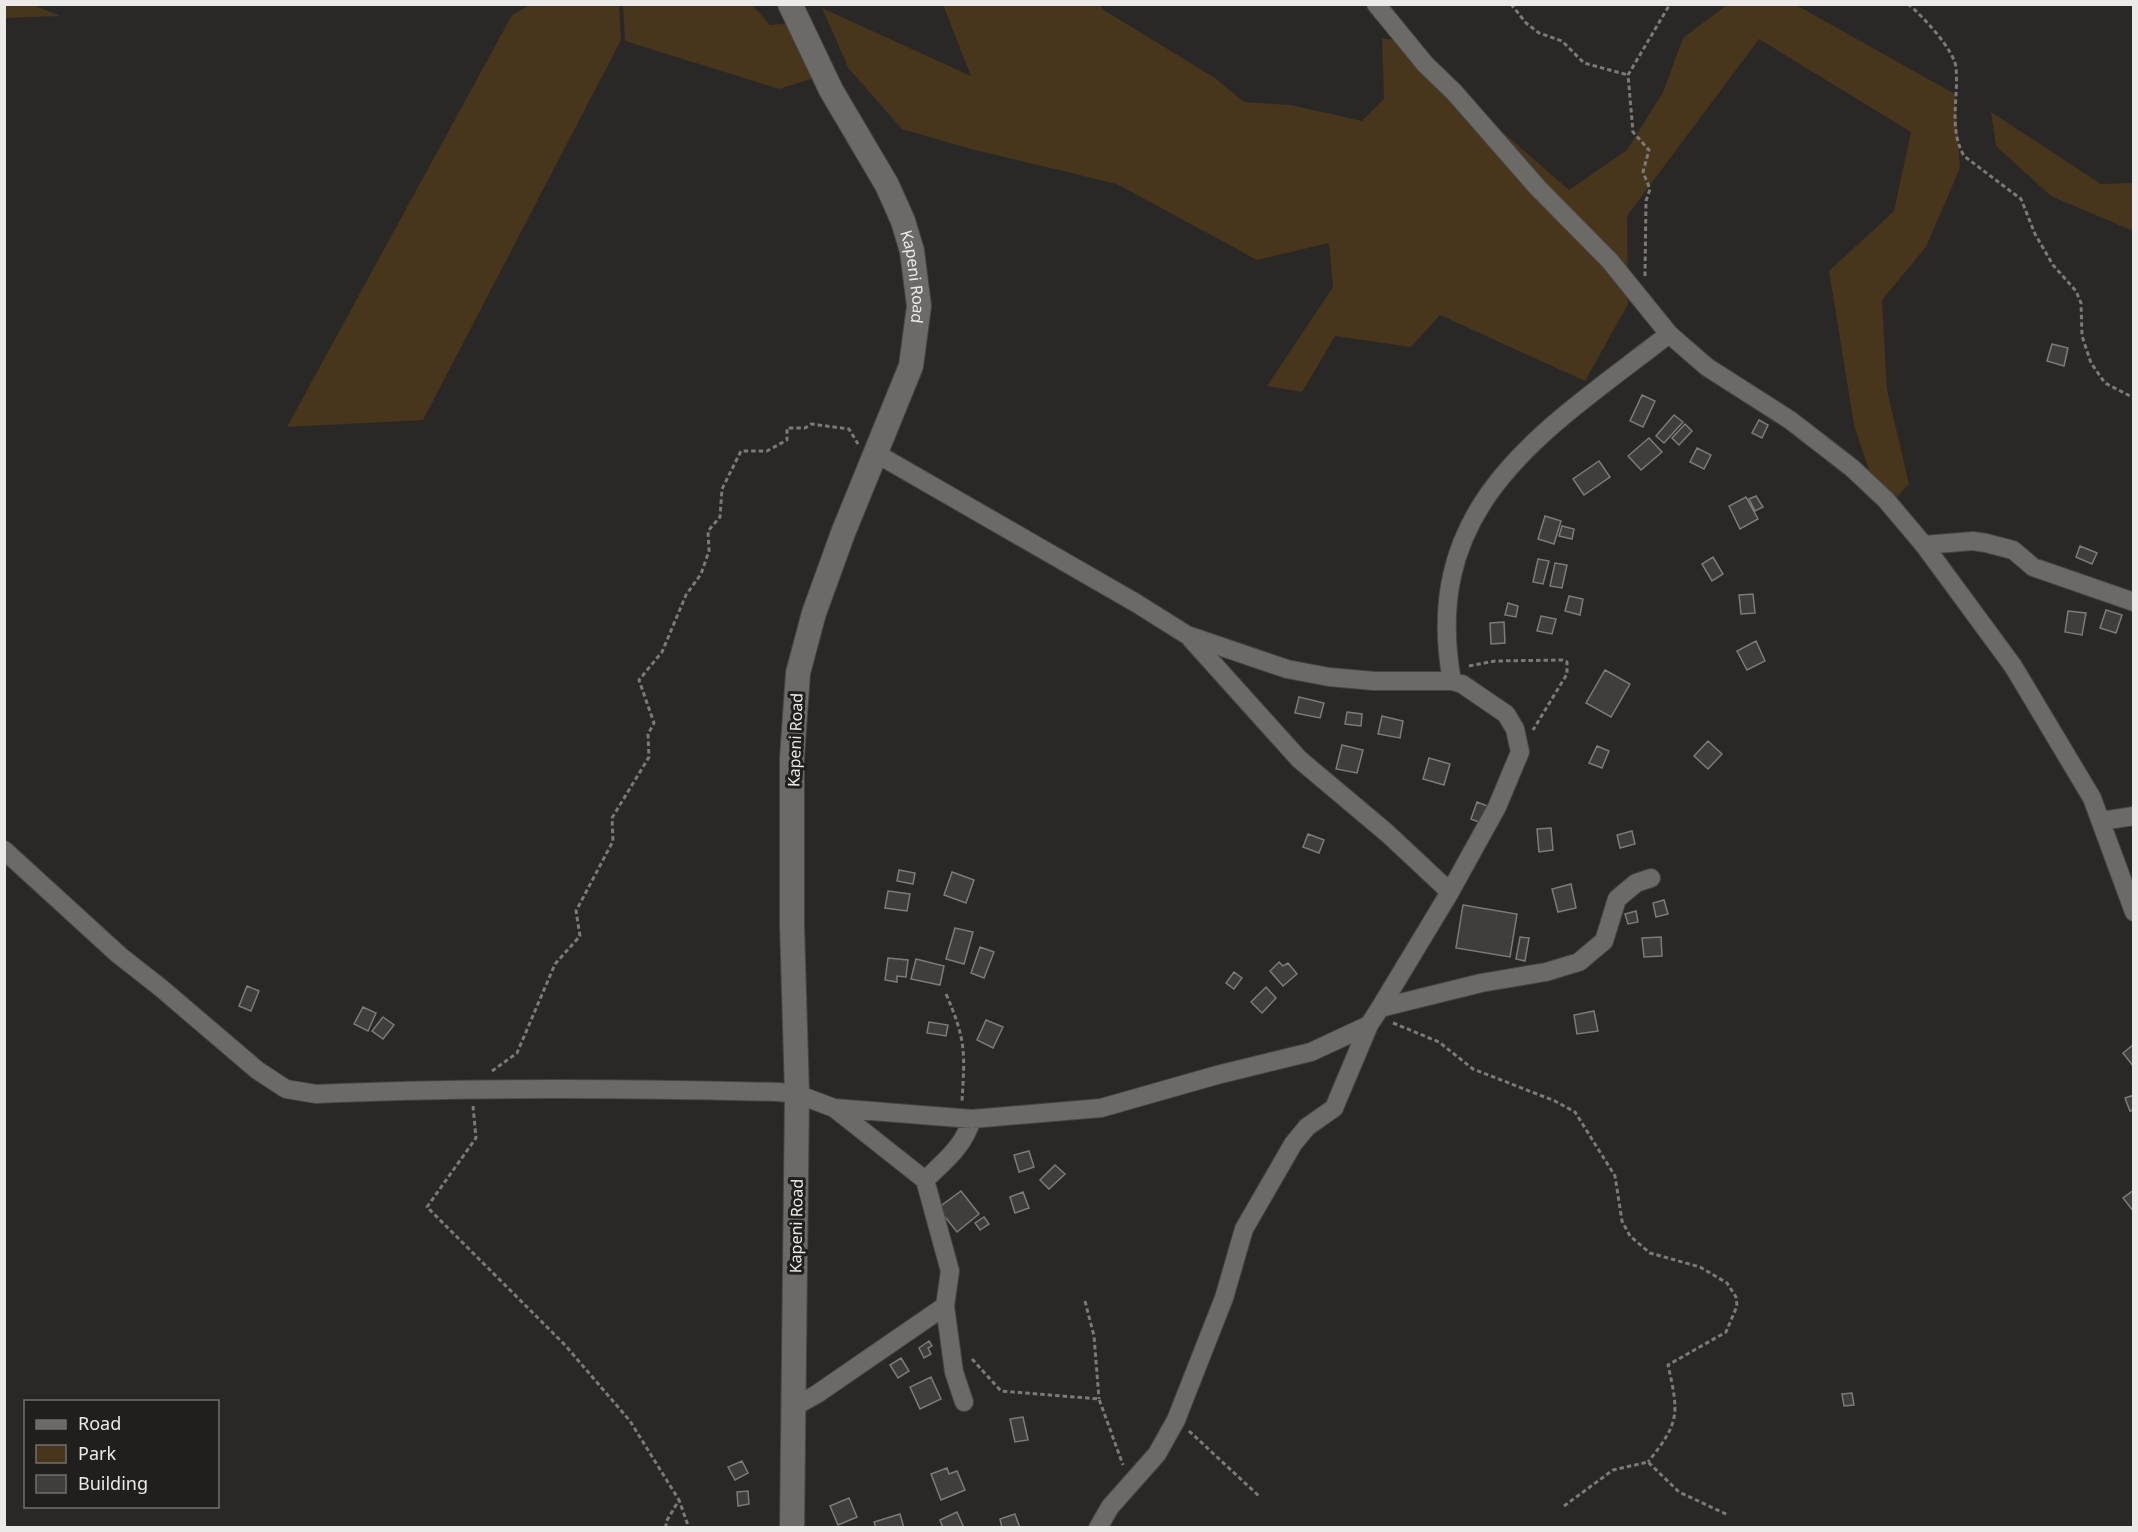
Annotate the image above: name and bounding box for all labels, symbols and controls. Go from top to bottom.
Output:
street label: Kapeni Road [895,227,930,325]
street label: Kapeni Road [782,692,808,788]
street label: Kapeni Road [784,1179,808,1273]
legend [24,1400,219,1508]
text: Road [78,1411,121,1435]
text: Park [78,1441,116,1465]
text: Building [78,1471,148,1495]

